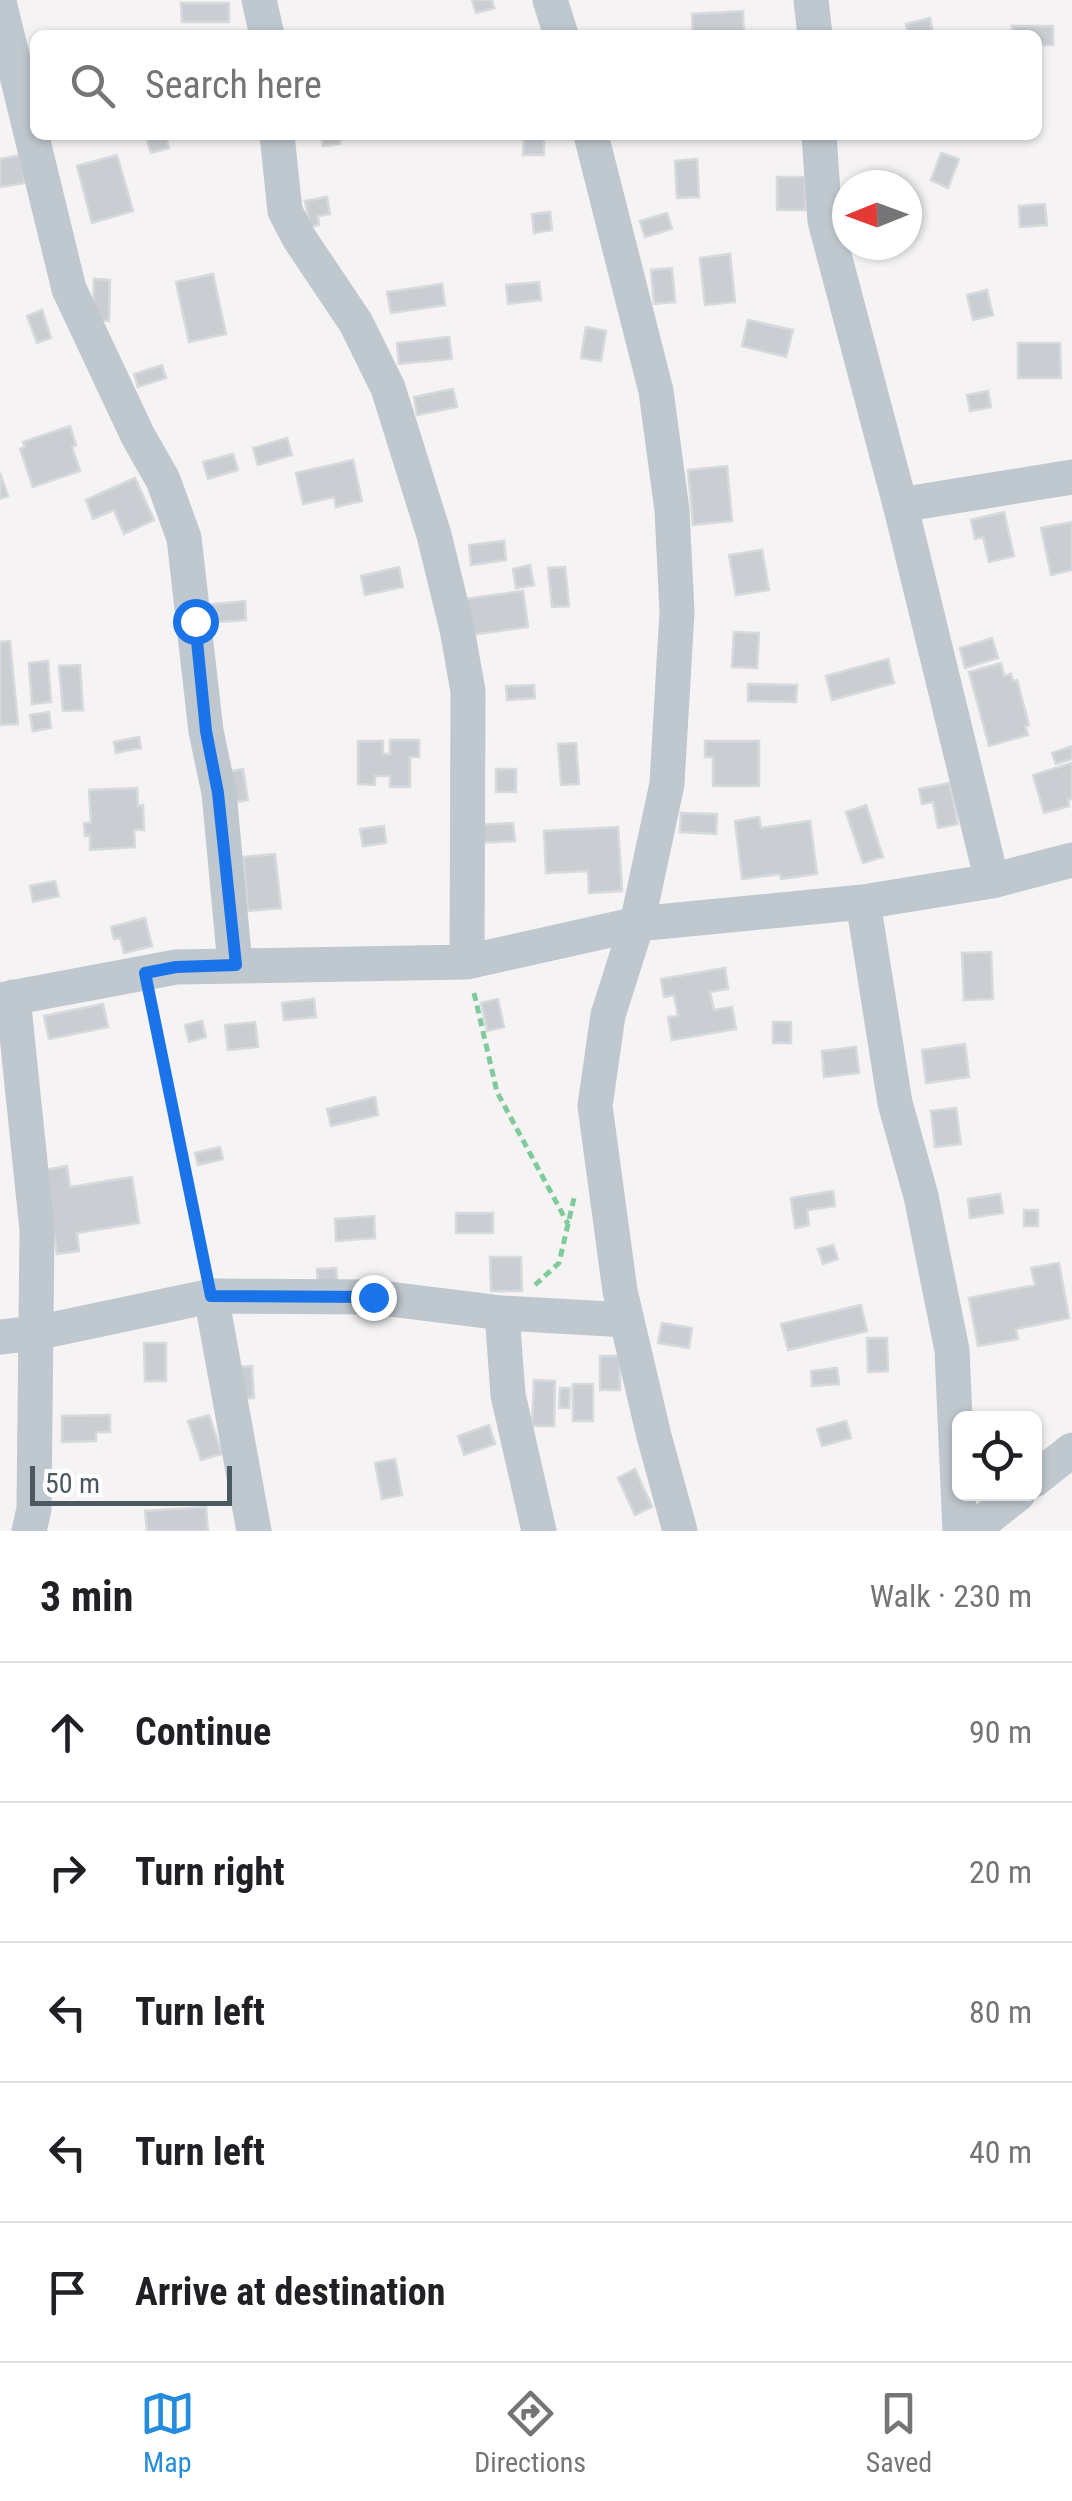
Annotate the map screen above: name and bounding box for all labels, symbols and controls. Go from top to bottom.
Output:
search box [30,30,1042,140]
icon: search [65,58,120,113]
text: Search here [145,63,322,107]
north arrow [832,170,922,260]
route start [173,599,219,645]
route end [351,1275,397,1321]
map controls [952,1411,1042,1501]
button: locate [952,1411,1042,1501]
scale bar [30,1461,232,1506]
text: 50 m [45,1467,100,1500]
text: 3 min [40,1572,133,1621]
text: Walk · 230 m [870,1577,1032,1615]
icon: ahead [40,1705,95,1760]
text: Continue [135,1710,271,1754]
text: 90 m [969,1713,1032,1751]
icon: right [40,1845,95,1900]
text: Turn right [135,1850,285,1894]
text: 20 m [969,1853,1032,1891]
icon: left [40,1985,95,2040]
text: Turn left [135,1990,265,2034]
text: 80 m [969,1993,1032,2031]
icon: left [40,2125,95,2180]
text: Turn left [135,2130,265,2174]
text: 40 m [969,2133,1032,2171]
icon: arrive [40,2265,95,2320]
text: Arrive at destination [135,2270,445,2314]
tab: Map [140,2386,195,2479]
tab: Directions [474,2386,586,2479]
tab: Saved [866,2386,932,2479]

